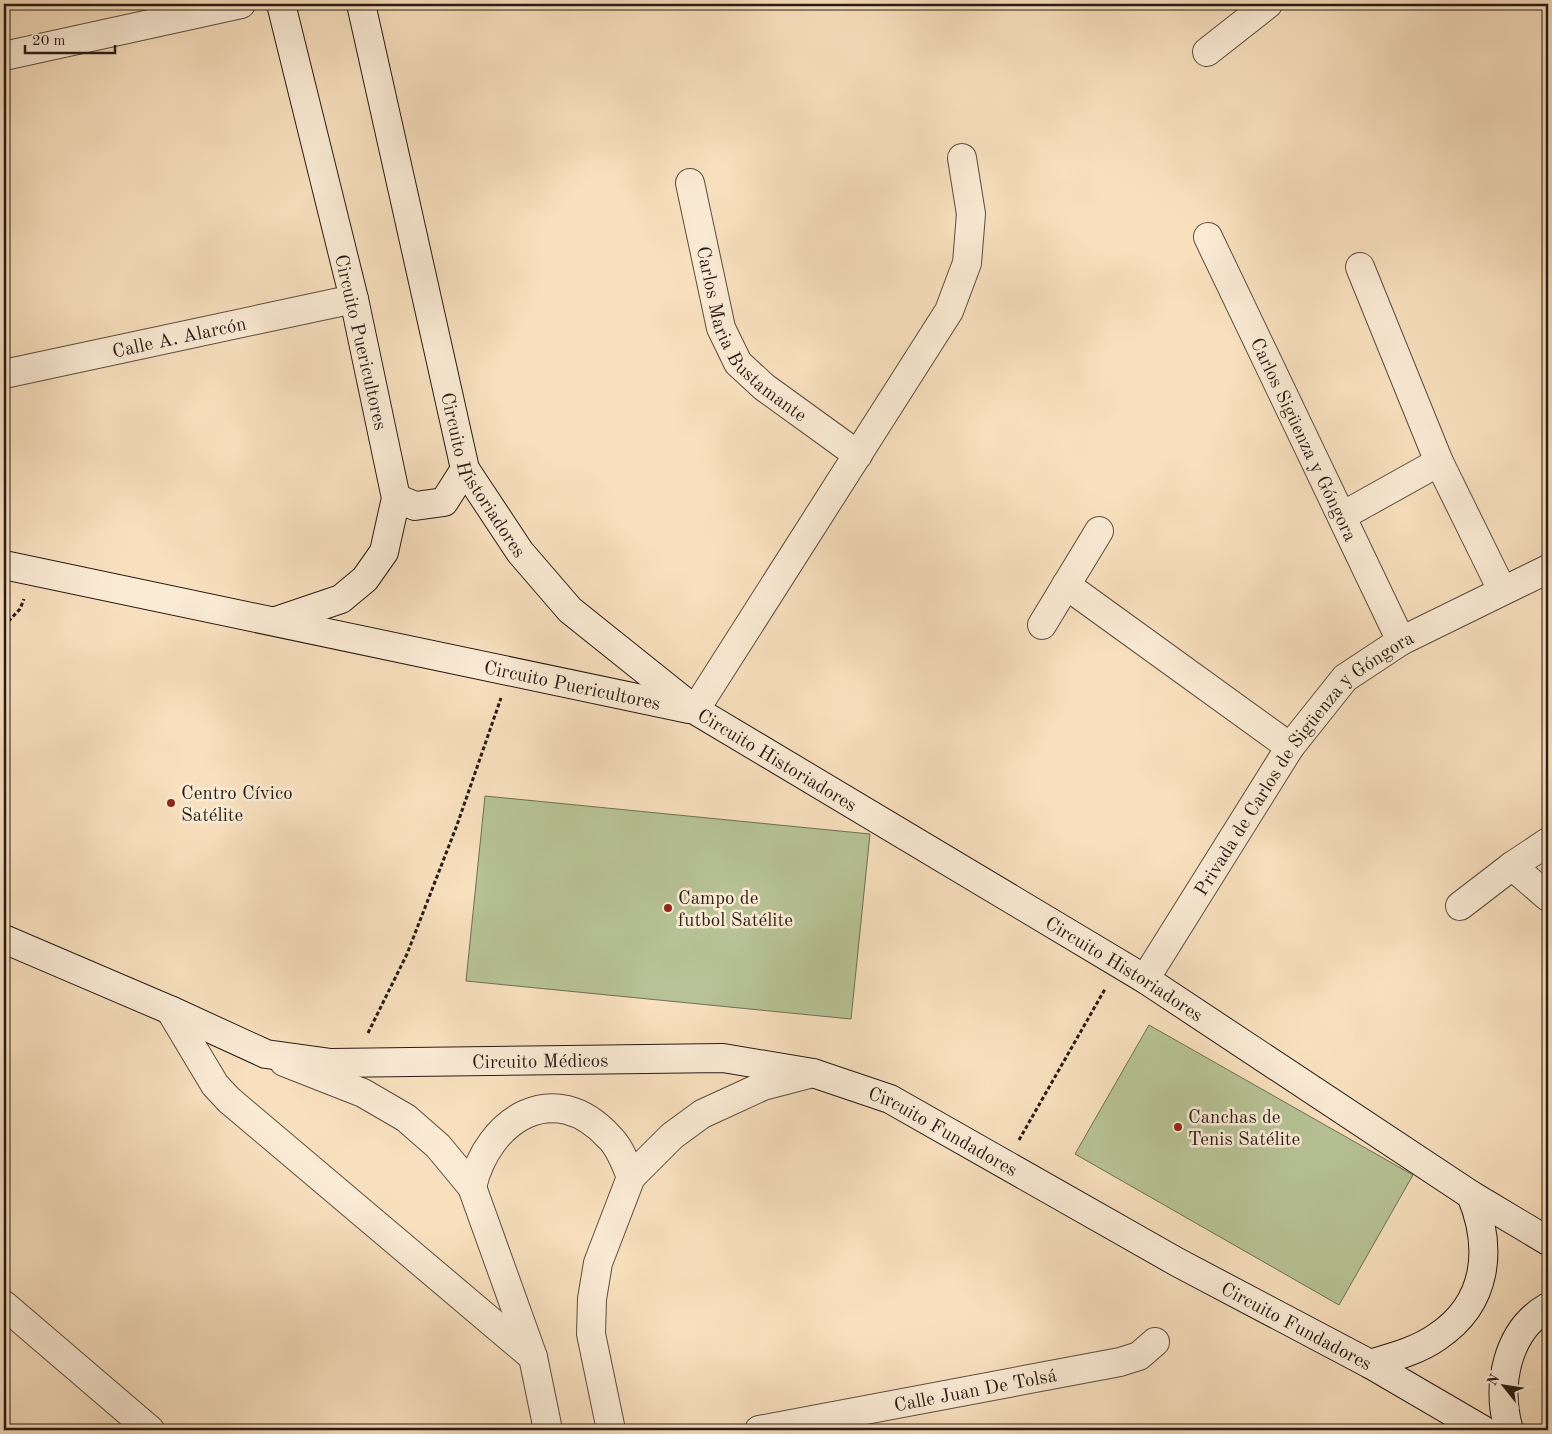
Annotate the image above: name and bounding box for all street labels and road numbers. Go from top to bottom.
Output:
street label: Carlos Maria Bustamante [692,245,809,427]
street label: Circuito Puericultores [330,253,389,432]
street label: Calle A. Alarcón [111,315,248,363]
street label: Carlos Sigüenza y Góngora [1246,335,1359,546]
street label: Circuito Historiadores [436,391,528,562]
street label: Privada de Carlos de Sigüenza y Góngora [1192,629,1418,900]
street label: Circuito Puericultores [482,659,662,715]
street label: Circuito Historiadores [694,707,859,816]
street label: Circuito Historiadores [1041,915,1205,1026]
street label: Circuito Médicos [472,1052,609,1073]
street label: Circuito Fundadores [865,1085,1020,1181]
street label: Circuito Fundadores [1217,1280,1374,1375]
street label: Calle Juan De Tolsá [893,1367,1059,1416]

